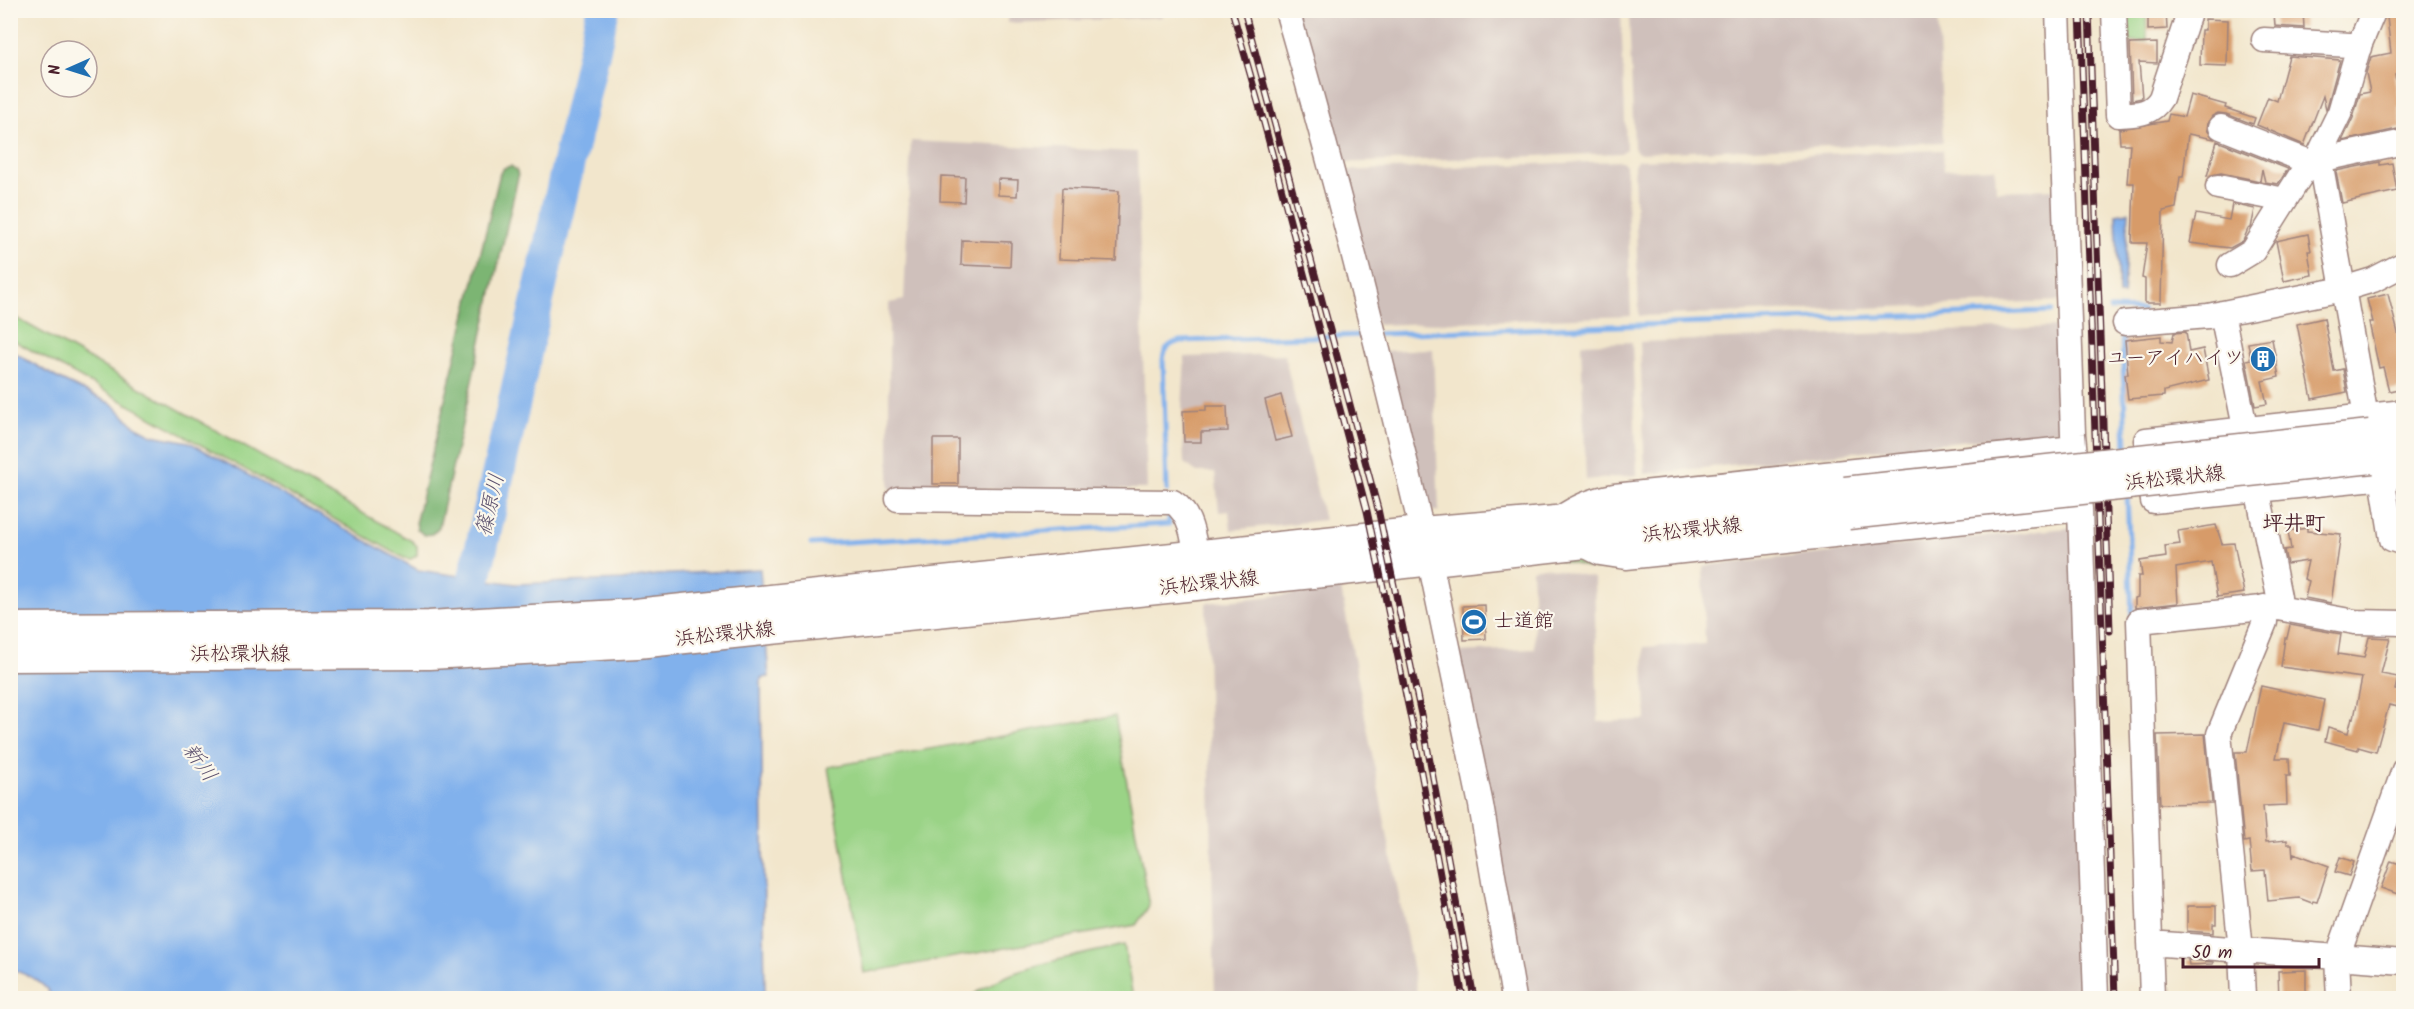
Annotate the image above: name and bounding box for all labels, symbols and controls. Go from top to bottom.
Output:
north arrow [39,39,99,99]
text: N [43,64,68,75]
place label: ユーアイハイツ [2106,343,2244,375]
building icon: ユーアイハイツ [2248,344,2278,374]
street label: 浜松環状線 [2124,458,2226,500]
water label: 篠原川 [468,471,514,539]
district label: 坪井町 [2263,508,2326,541]
street label: 浜松環状線 [1641,510,1743,552]
street label: 浜松環状線 [1158,563,1260,605]
place label: 士道館 [1494,606,1554,638]
sports icon: 士道館 [1459,607,1489,637]
street label: 浜松環状線 [674,614,776,656]
street label: 浜松環状線 [190,639,290,671]
water label: 新川 [173,736,225,790]
scale bar [2183,931,2320,969]
text: 50 m [2192,939,2232,968]

